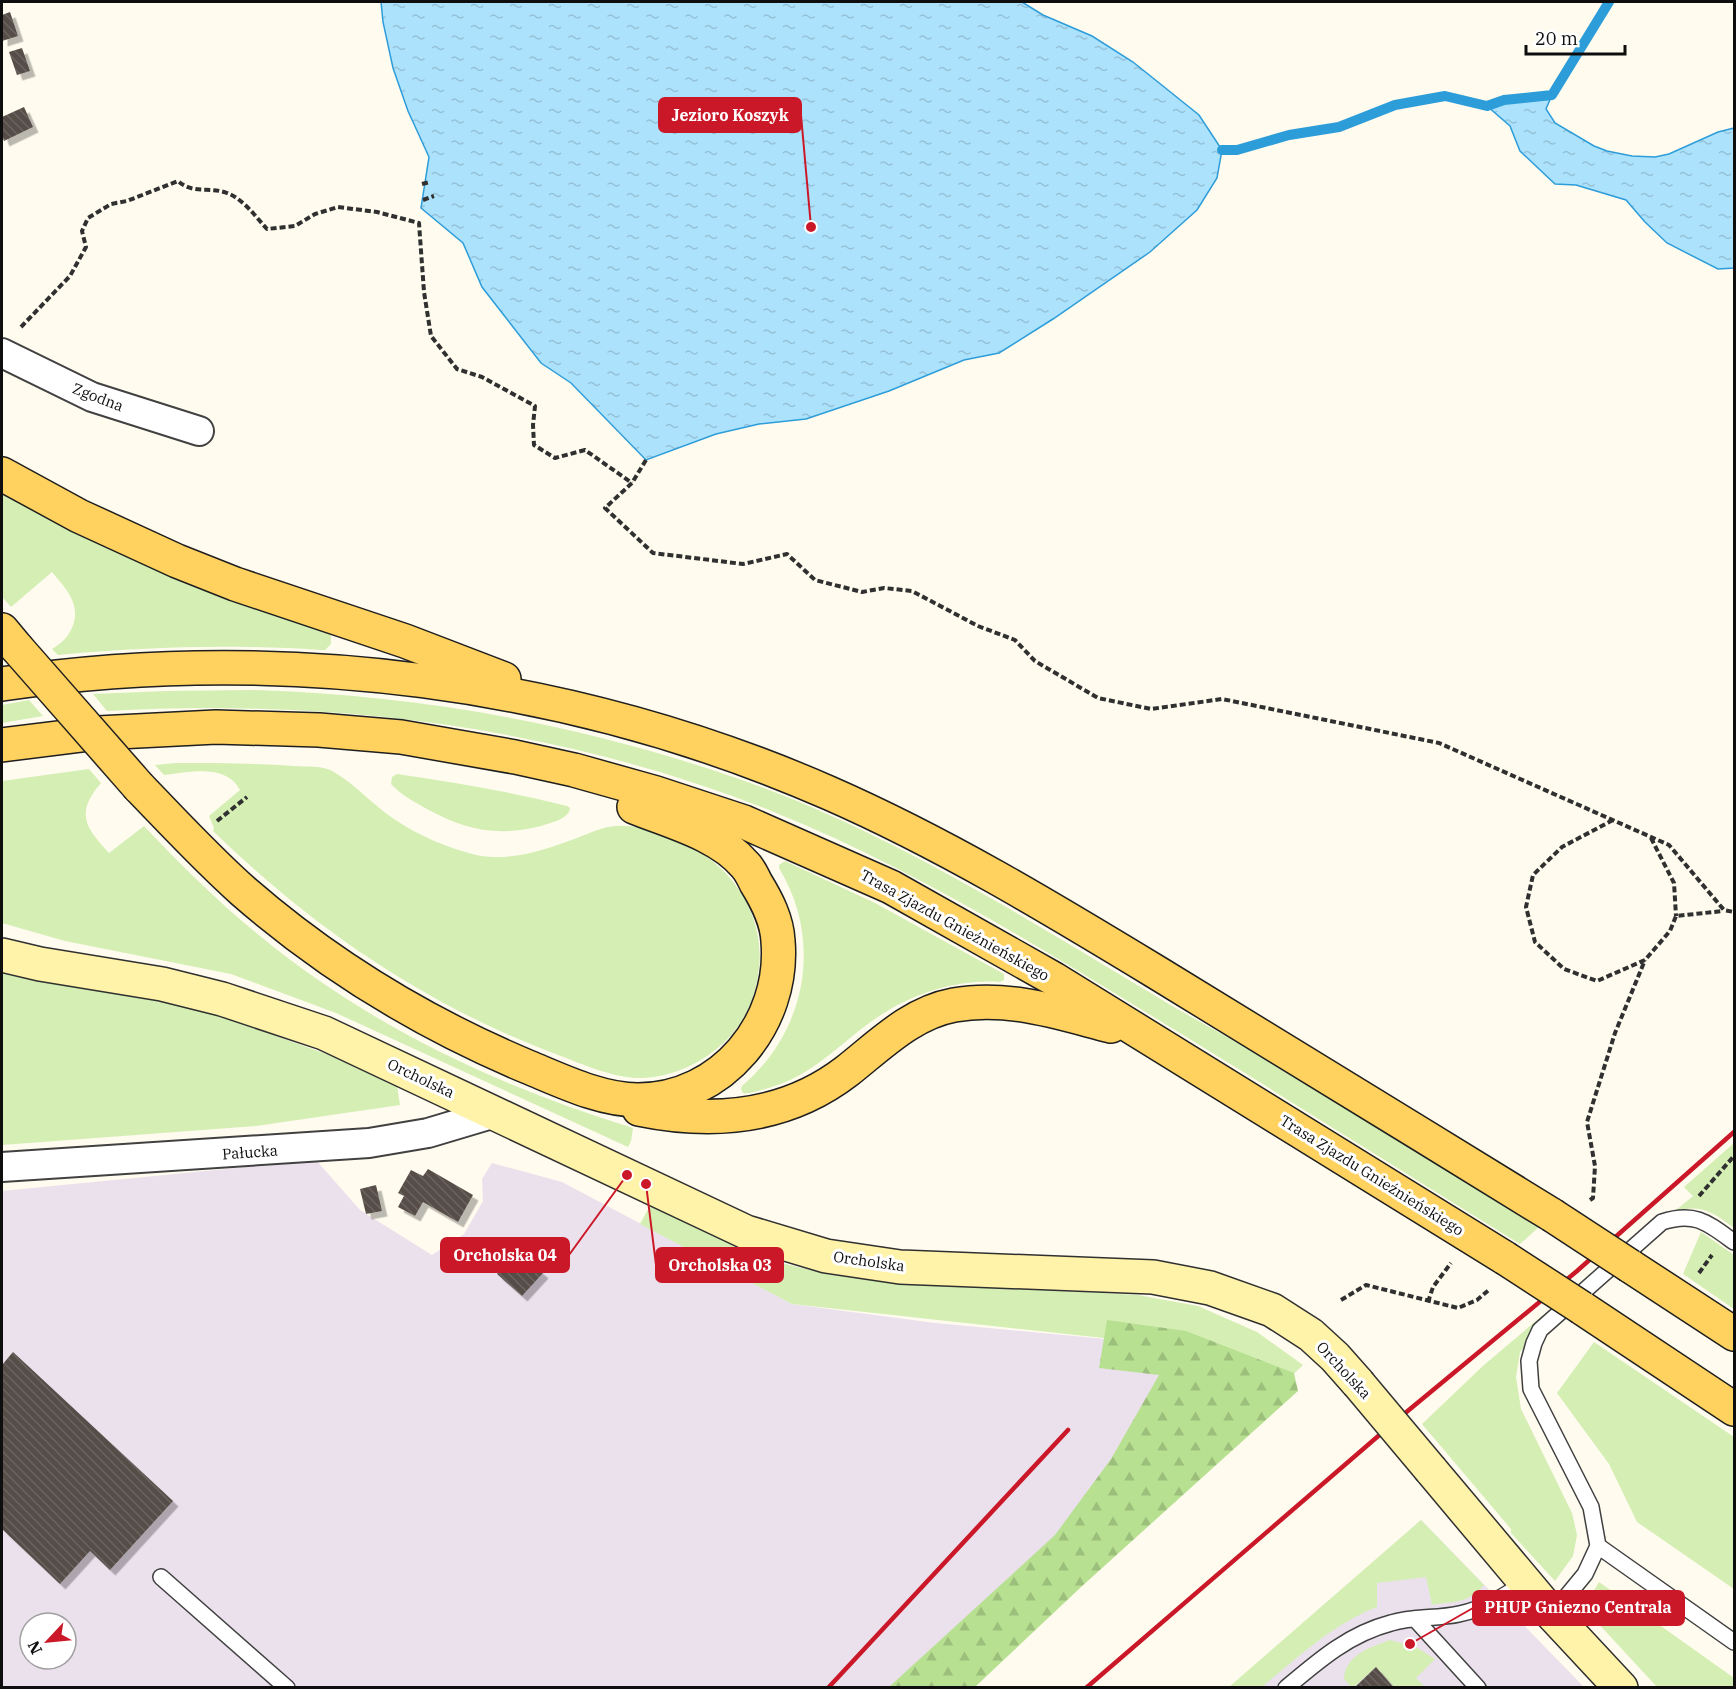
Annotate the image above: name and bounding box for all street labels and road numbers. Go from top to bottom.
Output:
street label: Zgodna [70,379,126,415]
street label: Trasa Zjazdu Gnieźnieńskiego [857,865,1053,985]
street label: Orcholska [384,1054,458,1102]
street label: Trasa Zjazdu Gnieźnieńskiego [1277,1110,1467,1240]
street label: Pałucka [221,1141,279,1163]
street label: Orcholska [832,1247,906,1275]
street label: Orcholska [1313,1337,1375,1403]

